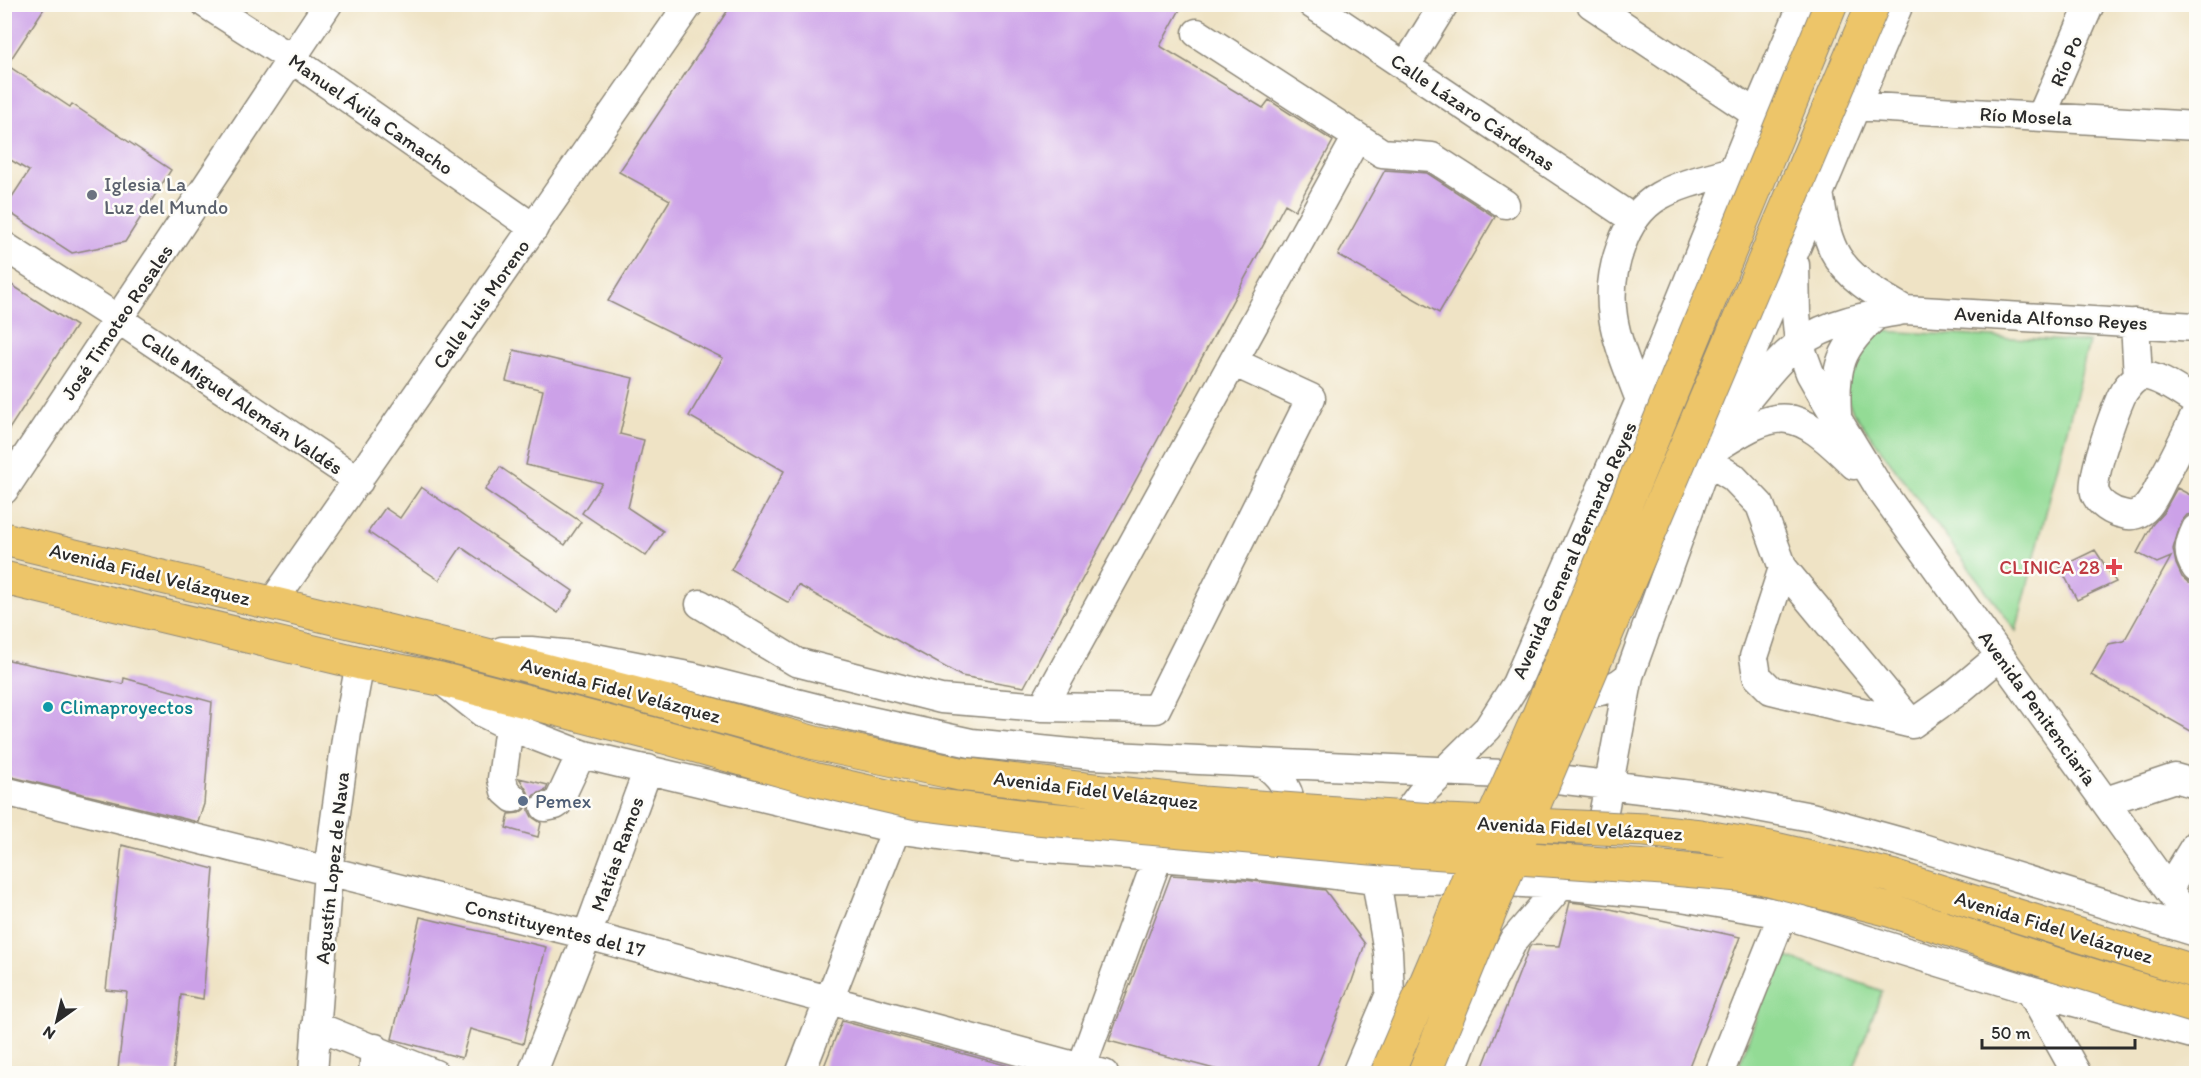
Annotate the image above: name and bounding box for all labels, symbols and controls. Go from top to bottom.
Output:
street label: Río Po [2044,32,2088,90]
street label: Manuel Ávila Camacho [284,48,458,180]
street label: Calle Lázaro Cárdenas [1386,48,1560,176]
street label: Río Mosela [1979,102,2074,130]
place label: Iglesia La Luz del Mundo [104,172,228,219]
marker: Iglesia La Luz del Mundo [85,188,99,202]
street label: Calle Luis Moreno [427,235,535,373]
street label: José Timoteo Rosales [56,240,178,404]
street label: Avenida Alfonso Reyes [1954,301,2148,335]
street label: Calle Miguel Alemán Valdés [136,326,348,480]
street label: Avenida General Bernardo Reyes [1506,418,1642,682]
street label: Avenida Fidel Velázquez [47,537,253,611]
place label: CLINICA 28 [1999,555,2100,579]
marker: CLINICA 28 [2105,558,2123,576]
street label: Avenida Penitenciaría [1974,626,2103,791]
street label: Avenida Fidel Velázquez [519,652,724,728]
place label: Climaproyectos [60,695,193,719]
marker: Climaproyectos [41,700,55,714]
street label: Avenida Fidel Velázquez [992,766,1200,815]
street label: Agustín Lopez de Nava [310,771,354,965]
place label: Pemex [535,789,592,813]
street label: Matías Ramos [585,793,649,915]
marker: Pemex [516,794,530,808]
street label: Avenida Fidel Velázquez [1477,811,1684,845]
street label: Avenida Fidel Velázquez [1952,885,2157,969]
street label: Constituyentes del 17 [462,894,648,962]
north arrow [27,991,87,1051]
scale bar [1982,1012,2135,1050]
text: N [39,1022,59,1044]
text: 50 m [1991,1022,2031,1044]

